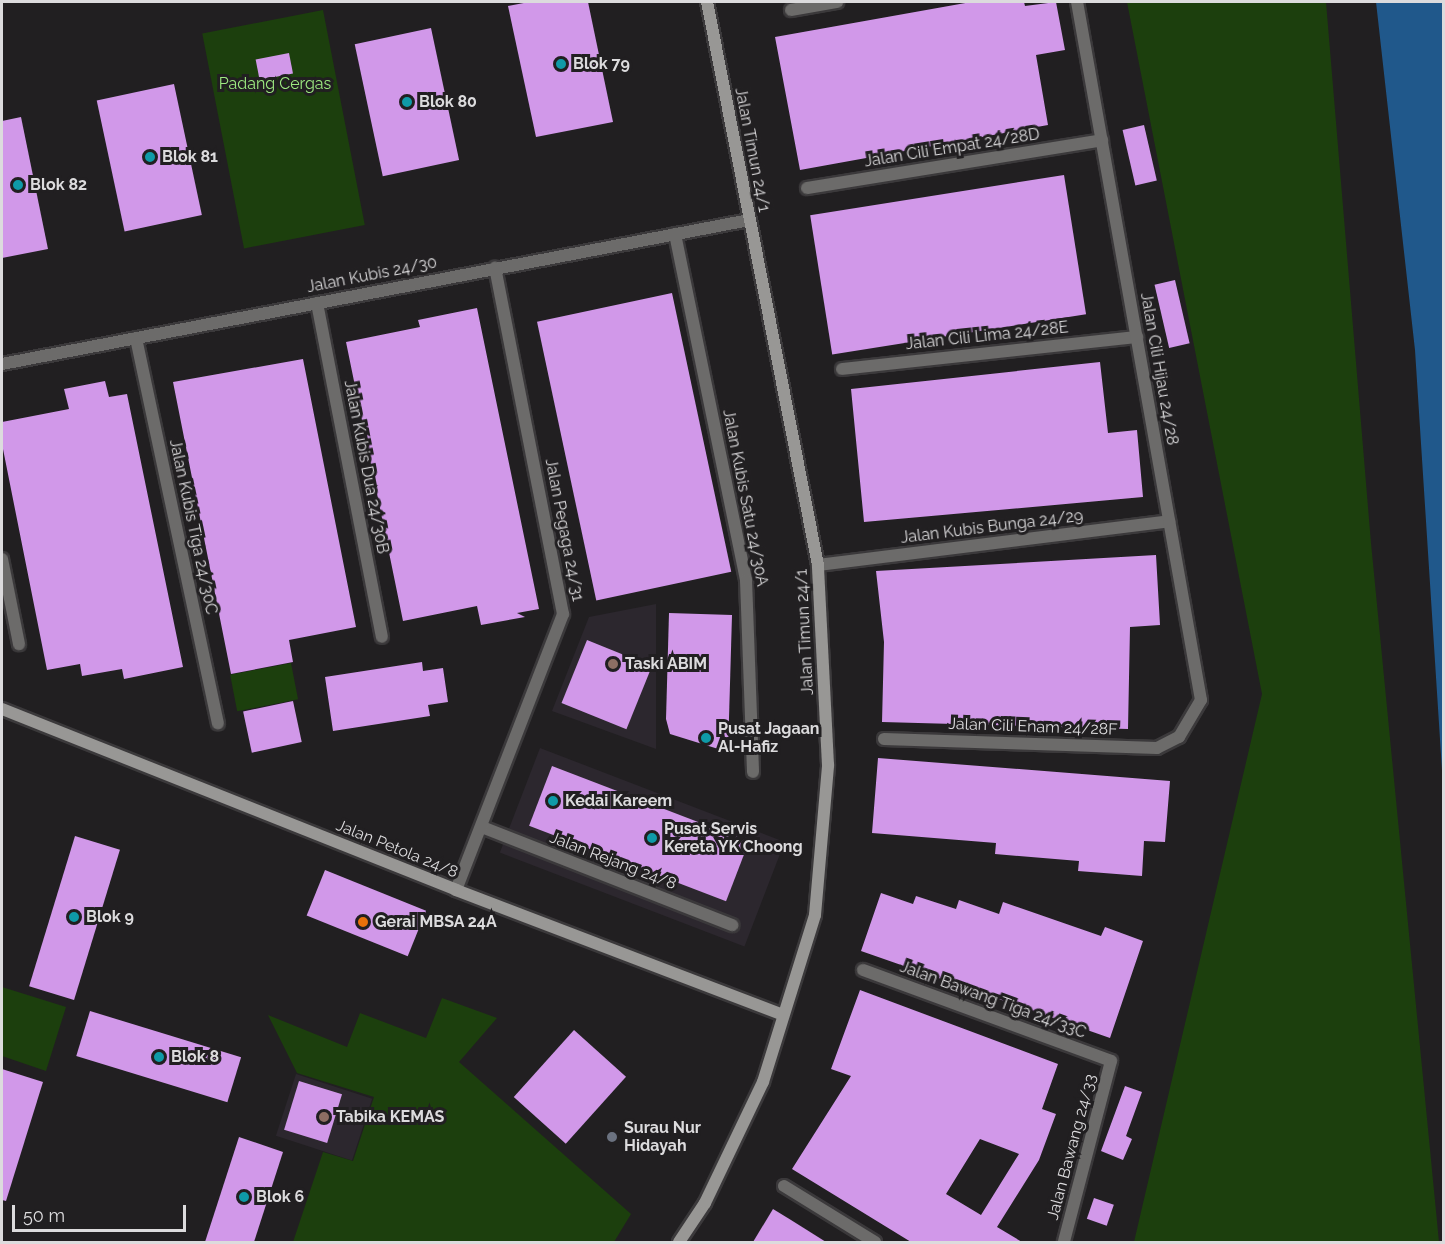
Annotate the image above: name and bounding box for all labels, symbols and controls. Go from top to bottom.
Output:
place label: Blok 79 [573,54,630,74]
marker: Blok 79 [554,57,568,71]
park label: Padang Cergas [219,74,331,94]
street label: Jalan Timun 24/1 [730,86,774,214]
place label: Blok 80 [419,92,477,112]
marker: Blok 80 [400,95,414,109]
street label: Jalan Cili Empat 24/28D [863,125,1041,171]
place label: Blok 81 [162,147,218,167]
marker: Blok 81 [143,150,157,164]
place label: Blok 82 [30,175,87,195]
marker: Blok 82 [11,178,25,192]
street label: Jalan Kubis 24/30 [305,253,439,297]
street label: Jalan Cili Hijau 24/28 [1136,291,1182,447]
street label: Jalan Cili Lima 24/28E [905,318,1069,354]
street label: Jalan Kubis Dua 24/30B [340,379,392,555]
street label: Jalan Kubis Satu 24/30A [718,408,772,588]
street label: Jalan Kubis Tiga 24/30C [165,437,221,617]
street label: Jalan Pegaga 24/31 [541,457,587,603]
street label: Jalan Kubis Bunga 24/29 [900,506,1084,548]
street label: Jalan Timun 24/1 [792,568,818,696]
place label: Taski ABIM [625,654,708,674]
marker: Taski ABIM [606,657,620,671]
street label: Jalan Cili Enam 24/28F [948,714,1118,740]
place label: Pusat Jagaan Al-Hafiz [718,719,820,757]
marker: Pusat Jagaan Al-Hafiz [699,731,713,745]
place label: Kedai Kareem [565,791,672,811]
marker: Kedai Kareem [546,794,560,808]
street label: Jalan Petola 24/8 [333,816,461,882]
place label: Pusat Servis Kereta YK Choong [664,819,803,857]
street label: Jalan Rejang 24/8 [547,828,679,894]
marker: Pusat Servis Kereta YK Choong [645,831,659,845]
place label: Blok 9 [86,907,134,927]
marker: Blok 9 [67,910,81,924]
place label: Gerai MBSA 24A [375,912,497,932]
marker: Gerai MBSA 24A [356,915,370,929]
street label: Jalan Bawang Tiga 24/33C [897,957,1089,1043]
place label: Blok 8 [171,1047,219,1067]
marker: Blok 8 [152,1050,166,1064]
street label: Jalan Bawang 24/33 [1043,1072,1101,1222]
place label: Tabika KEMAS [336,1107,444,1127]
marker: Tabika KEMAS [317,1110,331,1124]
place label: Surau Nur Hidayah [624,1118,701,1156]
marker: Surau Nur Hidayah [605,1130,619,1144]
place label: Blok 6 [256,1187,304,1207]
marker: Blok 6 [237,1190,251,1204]
scale bar [15,1193,189,1231]
text: 50 m [23,1205,65,1226]

